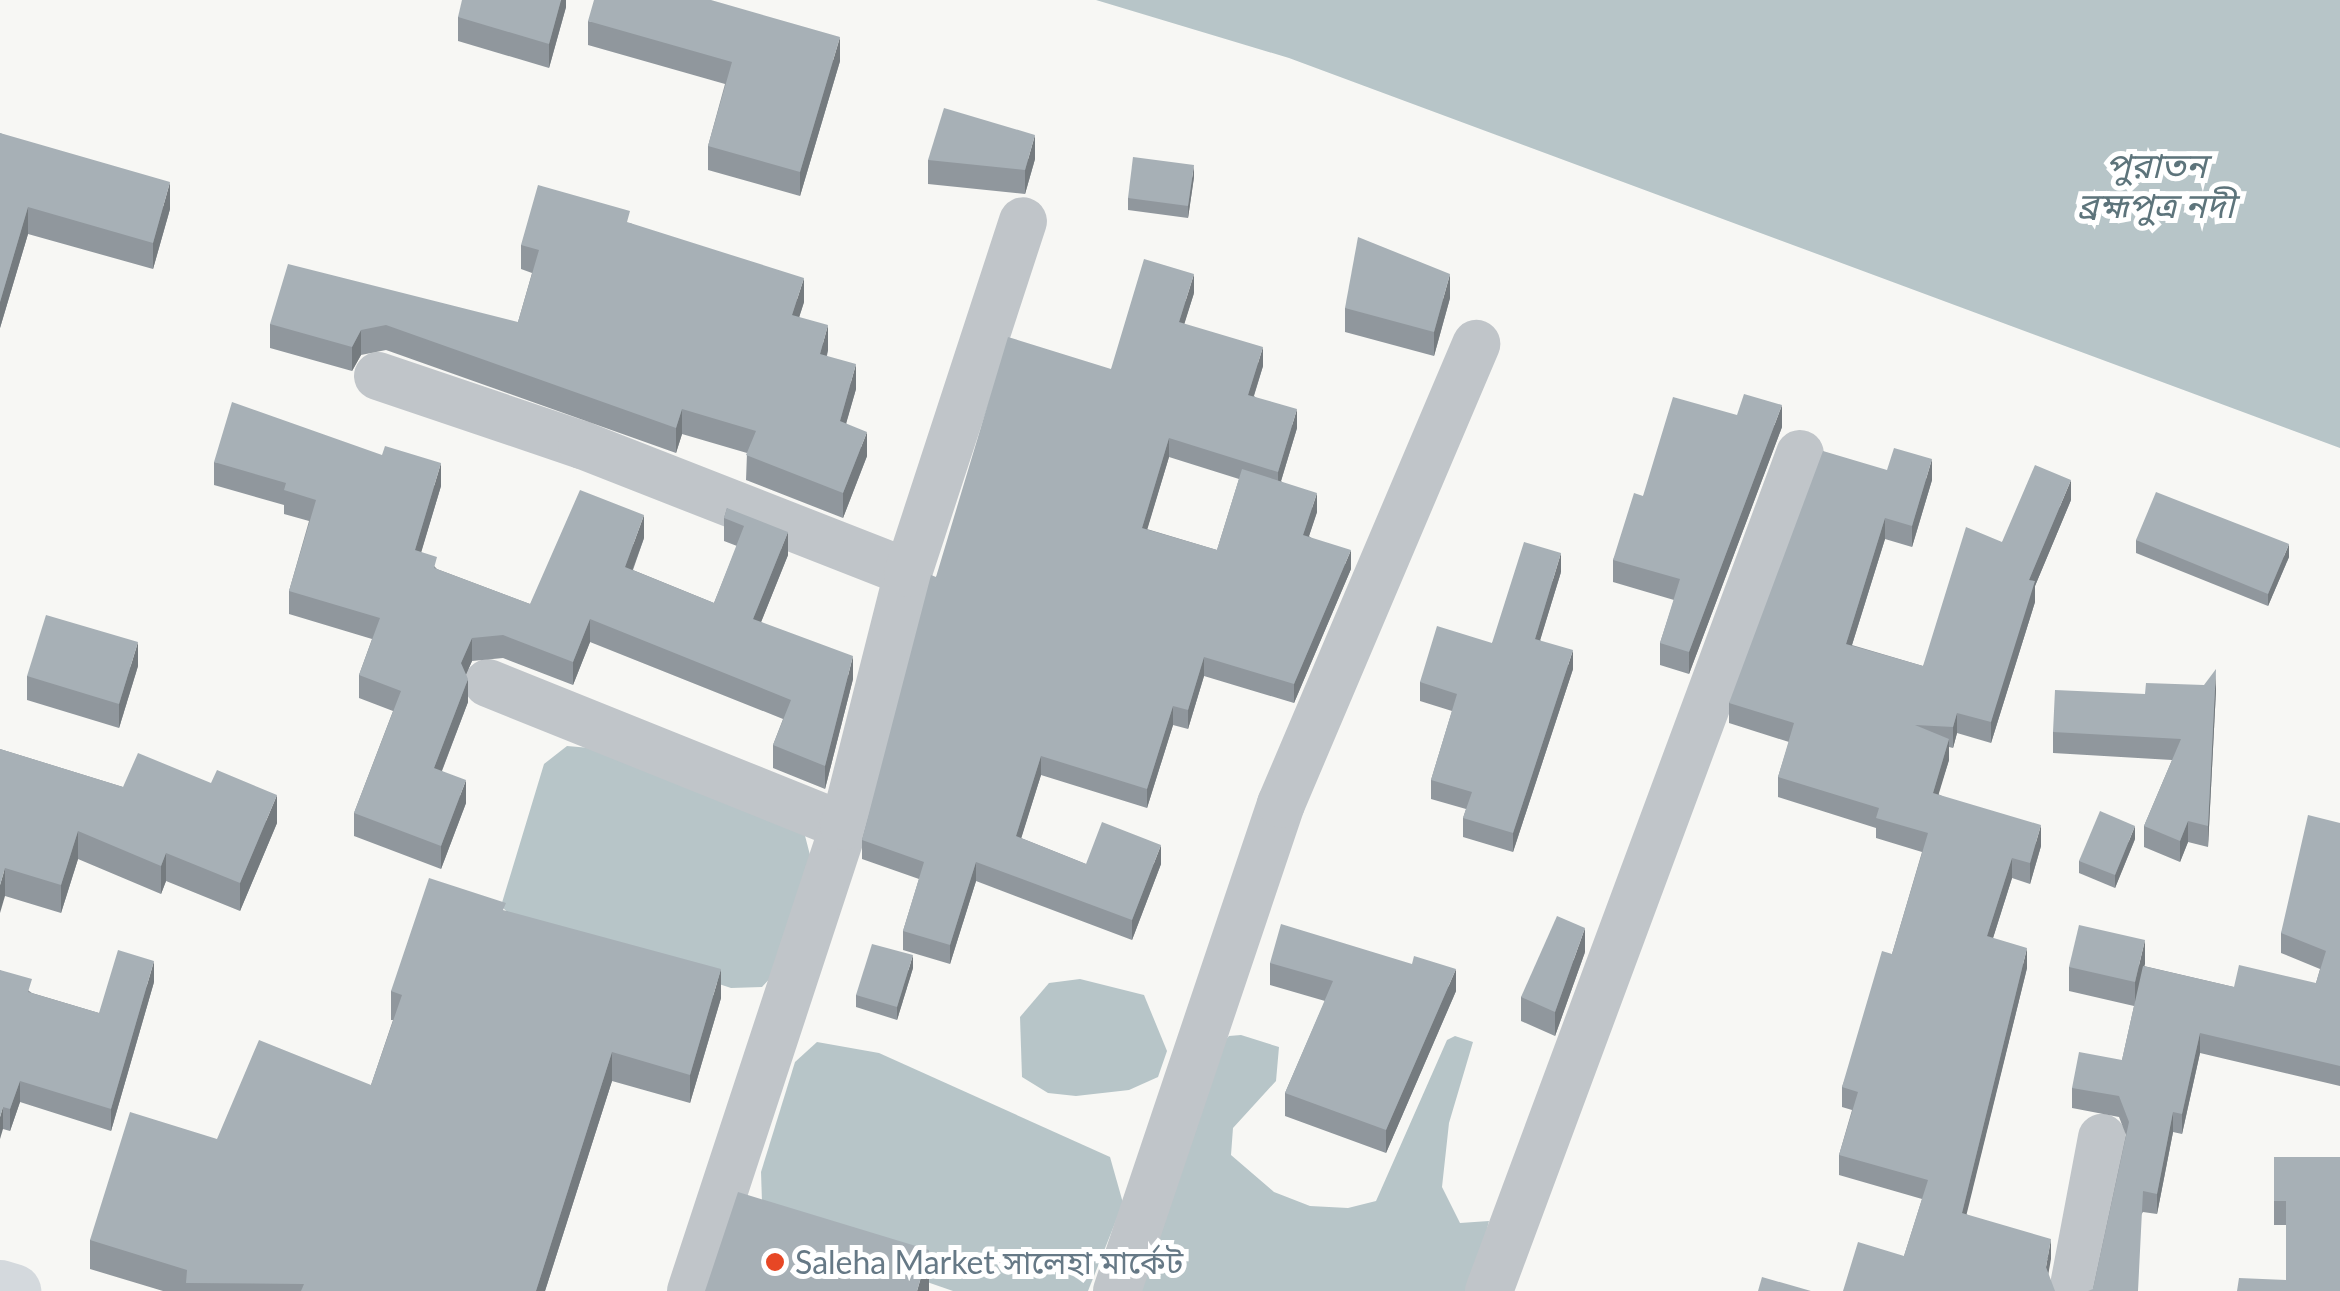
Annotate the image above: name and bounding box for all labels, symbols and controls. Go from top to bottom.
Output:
water label: পুরাতন ব্রহ্মপুত্র নদী [2078,143,2234,225]
place label: Saleha Market সালেহা মার্কেট [795,1243,1183,1281]
marker: Saleha Market সালেহা মার্কেট [764,1251,786,1273]

